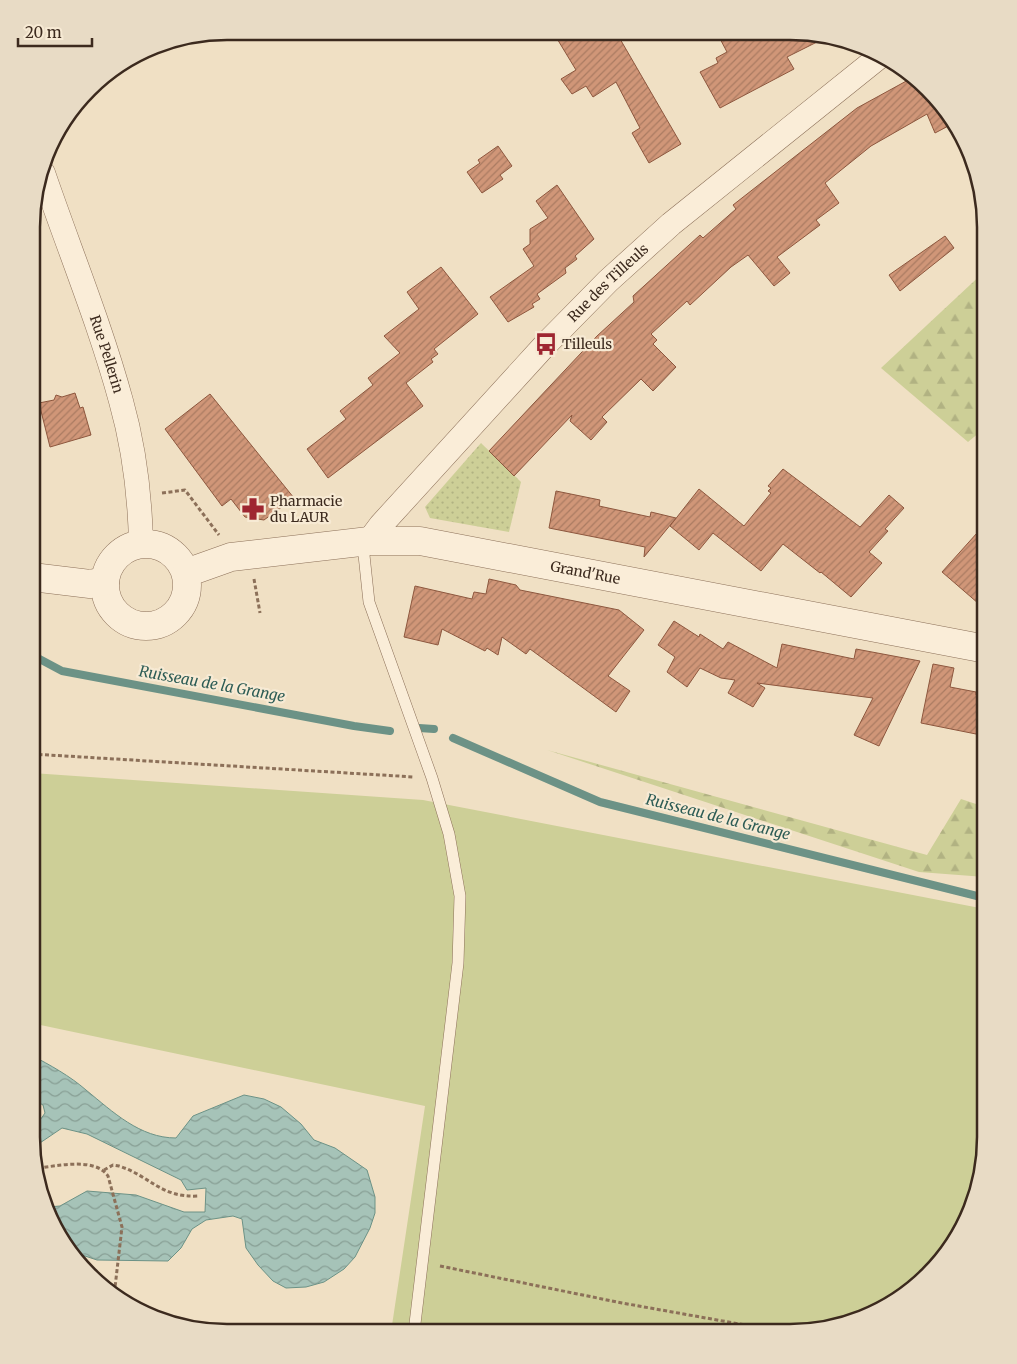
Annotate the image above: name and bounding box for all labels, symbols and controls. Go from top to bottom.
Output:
scale bar [18,15,91,47]
text: 20 m [25,23,62,42]
street label: Rue des Tilleuls [564,240,652,326]
street label: Rue Pellerin [86,313,127,395]
bus stop icon: Tilleuls [533,331,559,357]
place label: Tilleuls [562,335,612,353]
place label: Pharmacie du LAUR [270,492,342,526]
pharmacy icon: Pharmacie du LAUR [240,496,266,522]
street label: Grand'Rue [549,557,622,588]
water label: Ruisseau de la Grange [137,661,287,706]
water label: Ruisseau de la Grange [644,789,793,844]

